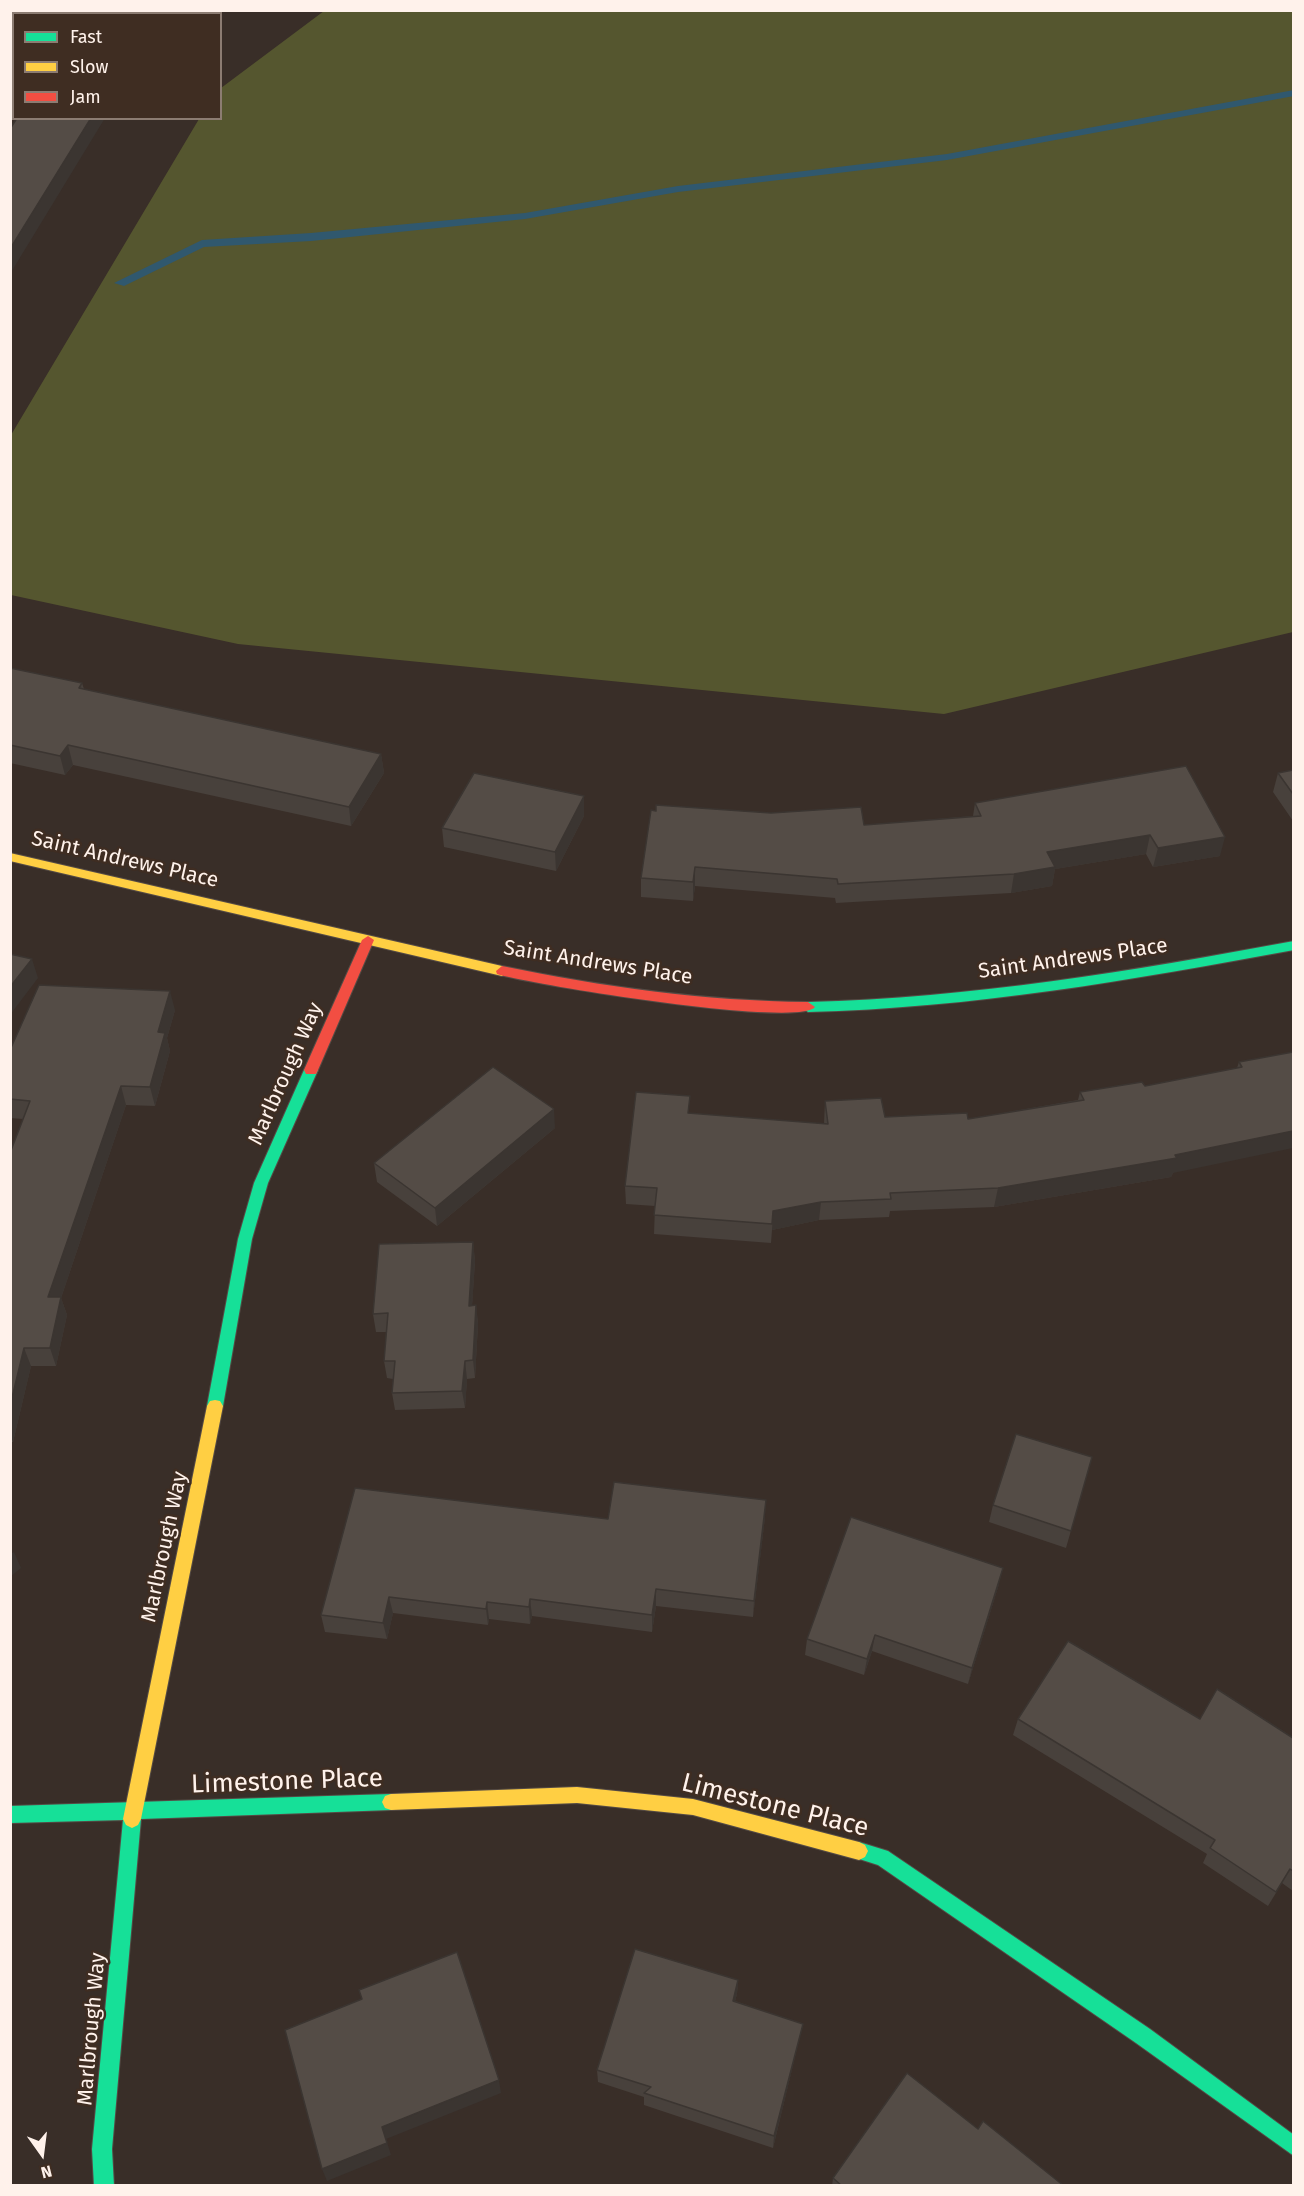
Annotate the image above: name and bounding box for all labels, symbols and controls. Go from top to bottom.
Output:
legend [12,12,222,120]
text: Fast [70,26,102,48]
text: Slow [70,56,108,78]
text: Jam [70,86,101,108]
street label: Saint Andrews Place [29,826,221,894]
street label: Saint Andrews Place [977,933,1169,985]
street label: Saint Andrews Place [502,936,694,990]
street label: Marlbrough Way [243,999,329,1149]
street label: Marlbrough Way [137,1469,193,1625]
street label: Limestone Place [191,1763,383,1801]
street label: Limestone Place [678,1768,872,1844]
street label: Marlbrough Way [73,1951,111,2107]
north arrow [12,2124,72,2184]
text: N [39,2161,54,2182]

